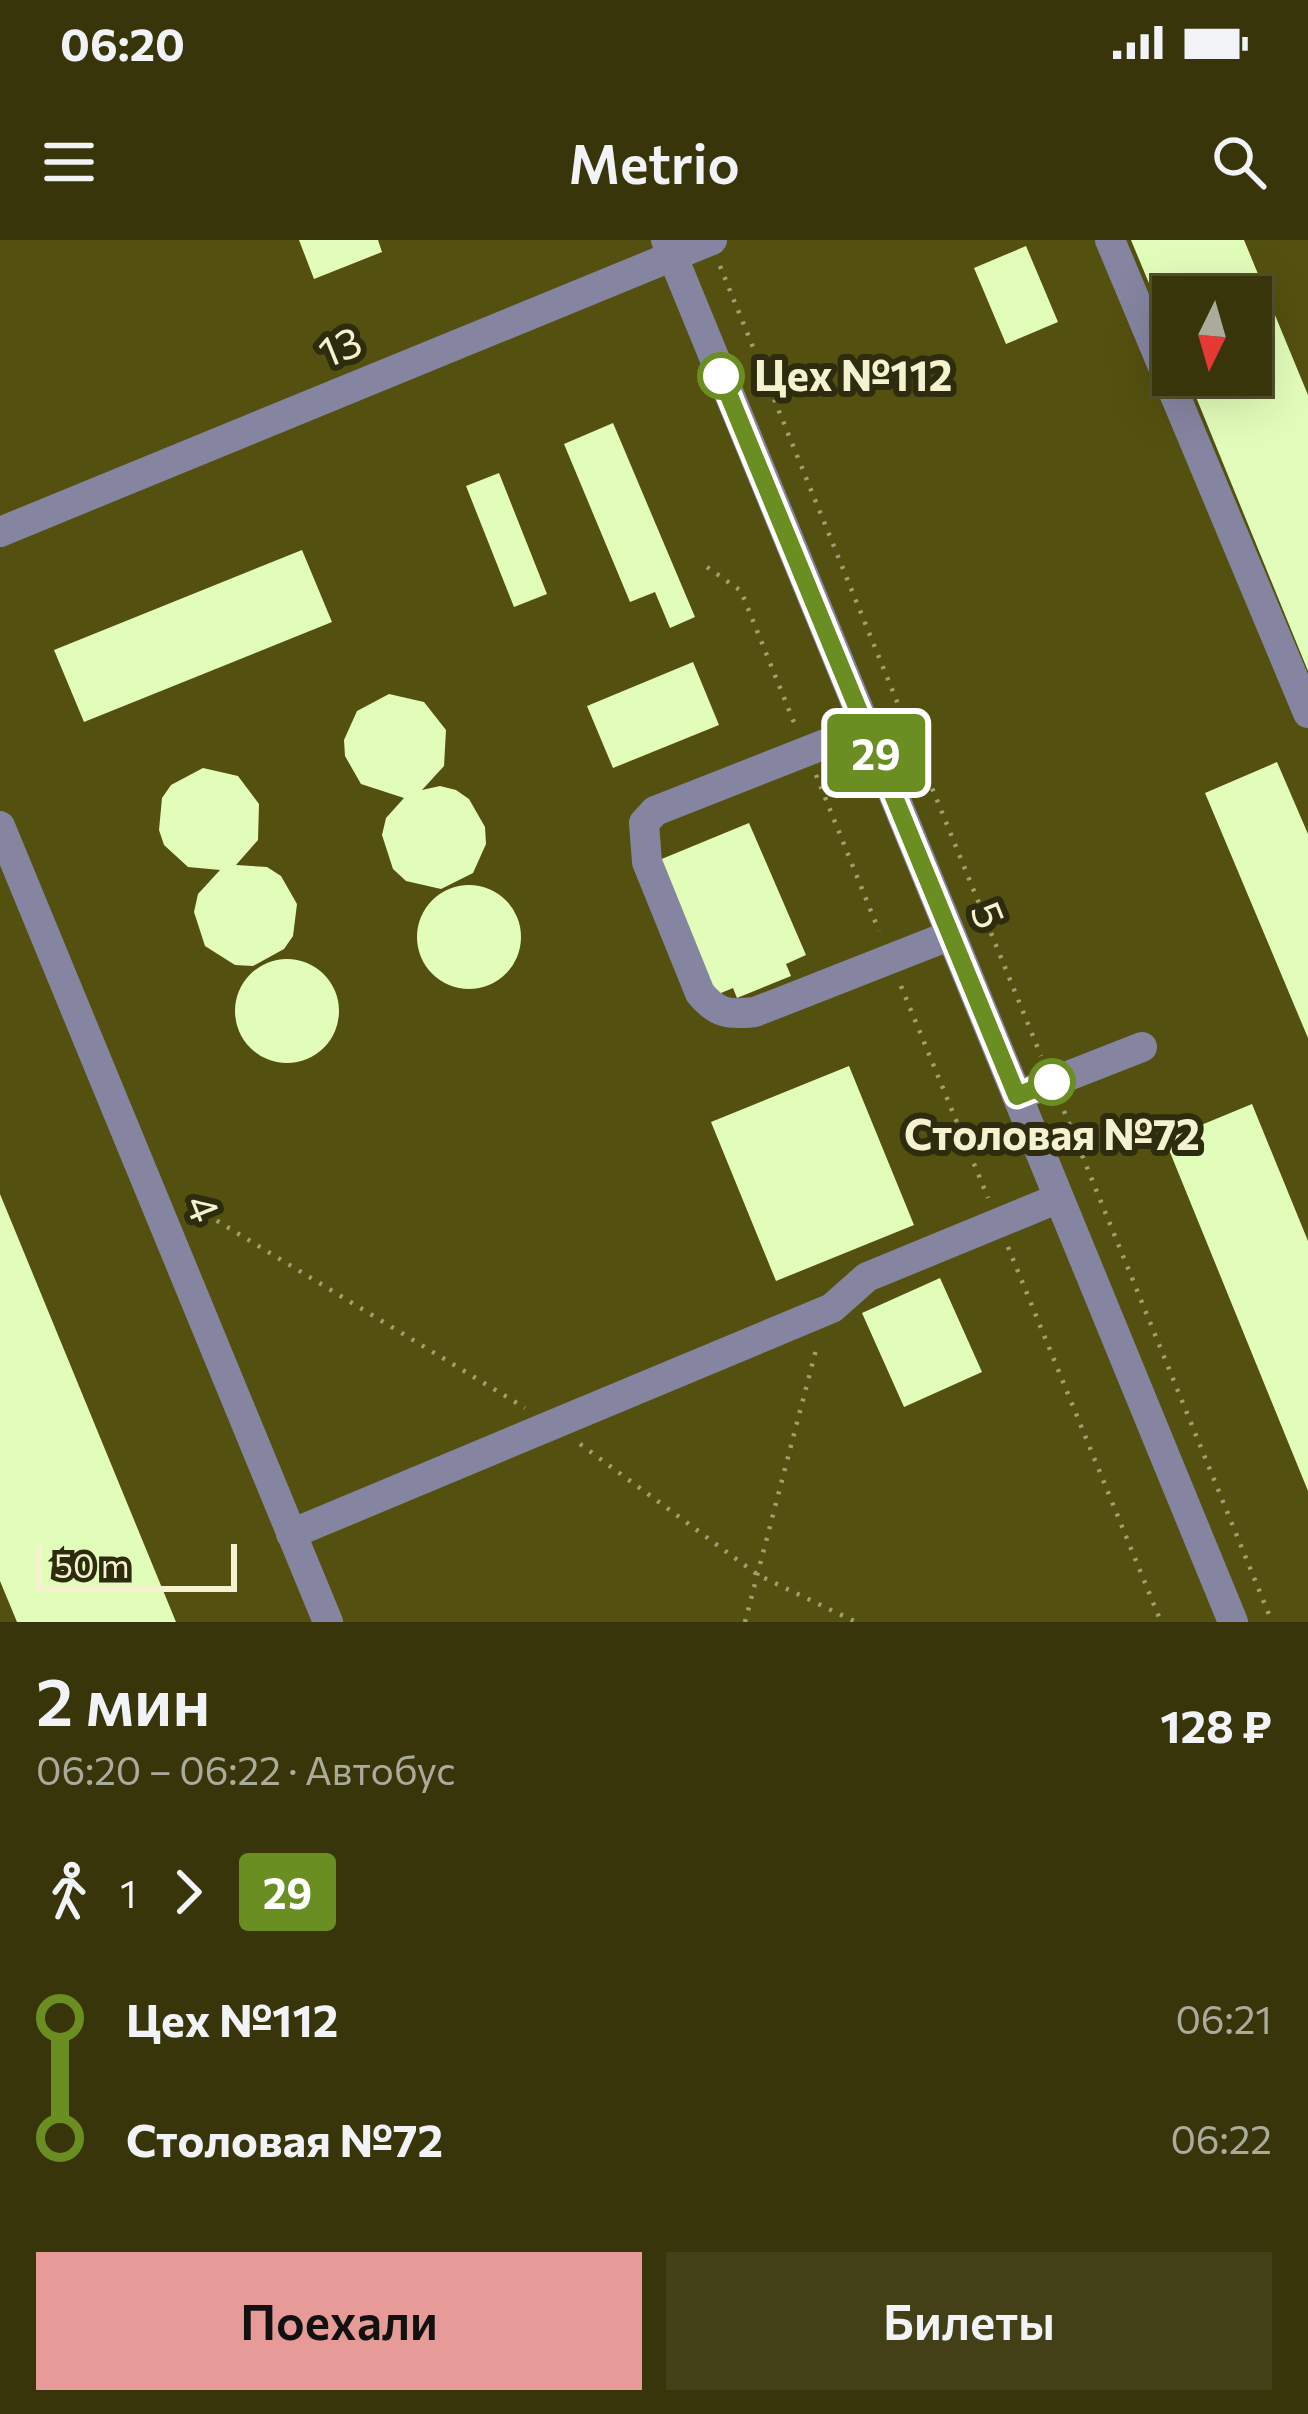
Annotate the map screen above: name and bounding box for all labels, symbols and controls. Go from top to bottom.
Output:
text: 06:20 [60,15,185,70]
icon: menu [36,129,102,195]
text: Metrio [568,129,740,195]
icon: search [1206,129,1272,195]
north arrow [1152,276,1272,396]
map controls [1152,276,1272,396]
street label: 13 [310,313,368,377]
place label: Цех №112 [754,348,952,400]
marker: Цех №112 [699,354,743,398]
line badge: 29 [822,714,930,792]
text: 29 [851,727,901,779]
street label: 5 [961,893,1018,935]
marker: Столовая №72 [1030,1060,1074,1104]
place label: Столовая №72 [904,1107,1200,1159]
street label: 4 [176,1186,234,1229]
scale bar [36,1538,237,1591]
text: 50 m [54,1544,130,1585]
text: 2 мин [36,1659,210,1740]
text: 128 ₽ [1160,1697,1272,1752]
text: 06:20 – 06:22 · Автобус [36,1745,456,1793]
icon: walk [36,1859,102,1925]
icon: forward [155,1859,221,1925]
text: 29 [263,1866,312,1918]
text: 1 [120,1868,137,1916]
text: Цех №112 [126,1991,338,2046]
text: 06:21 [1175,1994,1272,2042]
text: Столовая №72 [126,2111,443,2166]
text: 06:22 [1170,2114,1272,2162]
button: Поехали [36,2252,642,2390]
button: Билеты [666,2252,1272,2390]

